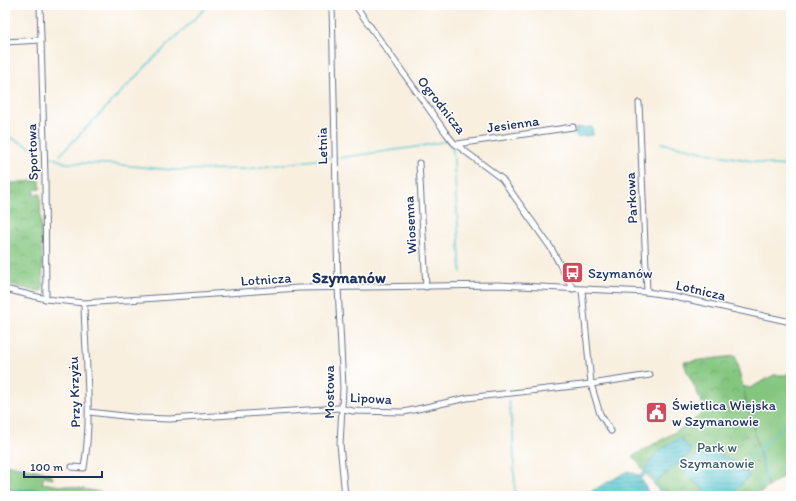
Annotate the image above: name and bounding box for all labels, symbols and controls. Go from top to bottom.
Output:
street label: Ogrodnicza [414,73,470,138]
street label: Jesienna [486,112,541,137]
street label: Sportowa [23,123,42,181]
street label: Letnia [314,126,331,165]
street label: Parkowa [622,171,641,224]
street label: Wiosenna [400,195,421,255]
bus stop icon: Szymanów [560,260,586,286]
place label: Szymanów [588,265,653,282]
district label: Szymanów [312,268,386,288]
street label: Lotnicza [240,269,293,290]
street label: Lotnicza [674,276,728,305]
street label: Przy Krzyżu [65,356,84,428]
street label: Mostowa [321,364,338,419]
street label: Lipowa [350,389,393,408]
place label: Świetlica Wiejska w Szymanowie [672,397,777,430]
public building icon: Świetlica Wiejska w Szymanowie [644,400,670,426]
park label: Park w Szymanowie [680,439,755,472]
scale bar [24,453,102,479]
text: 100 m [30,460,63,474]

